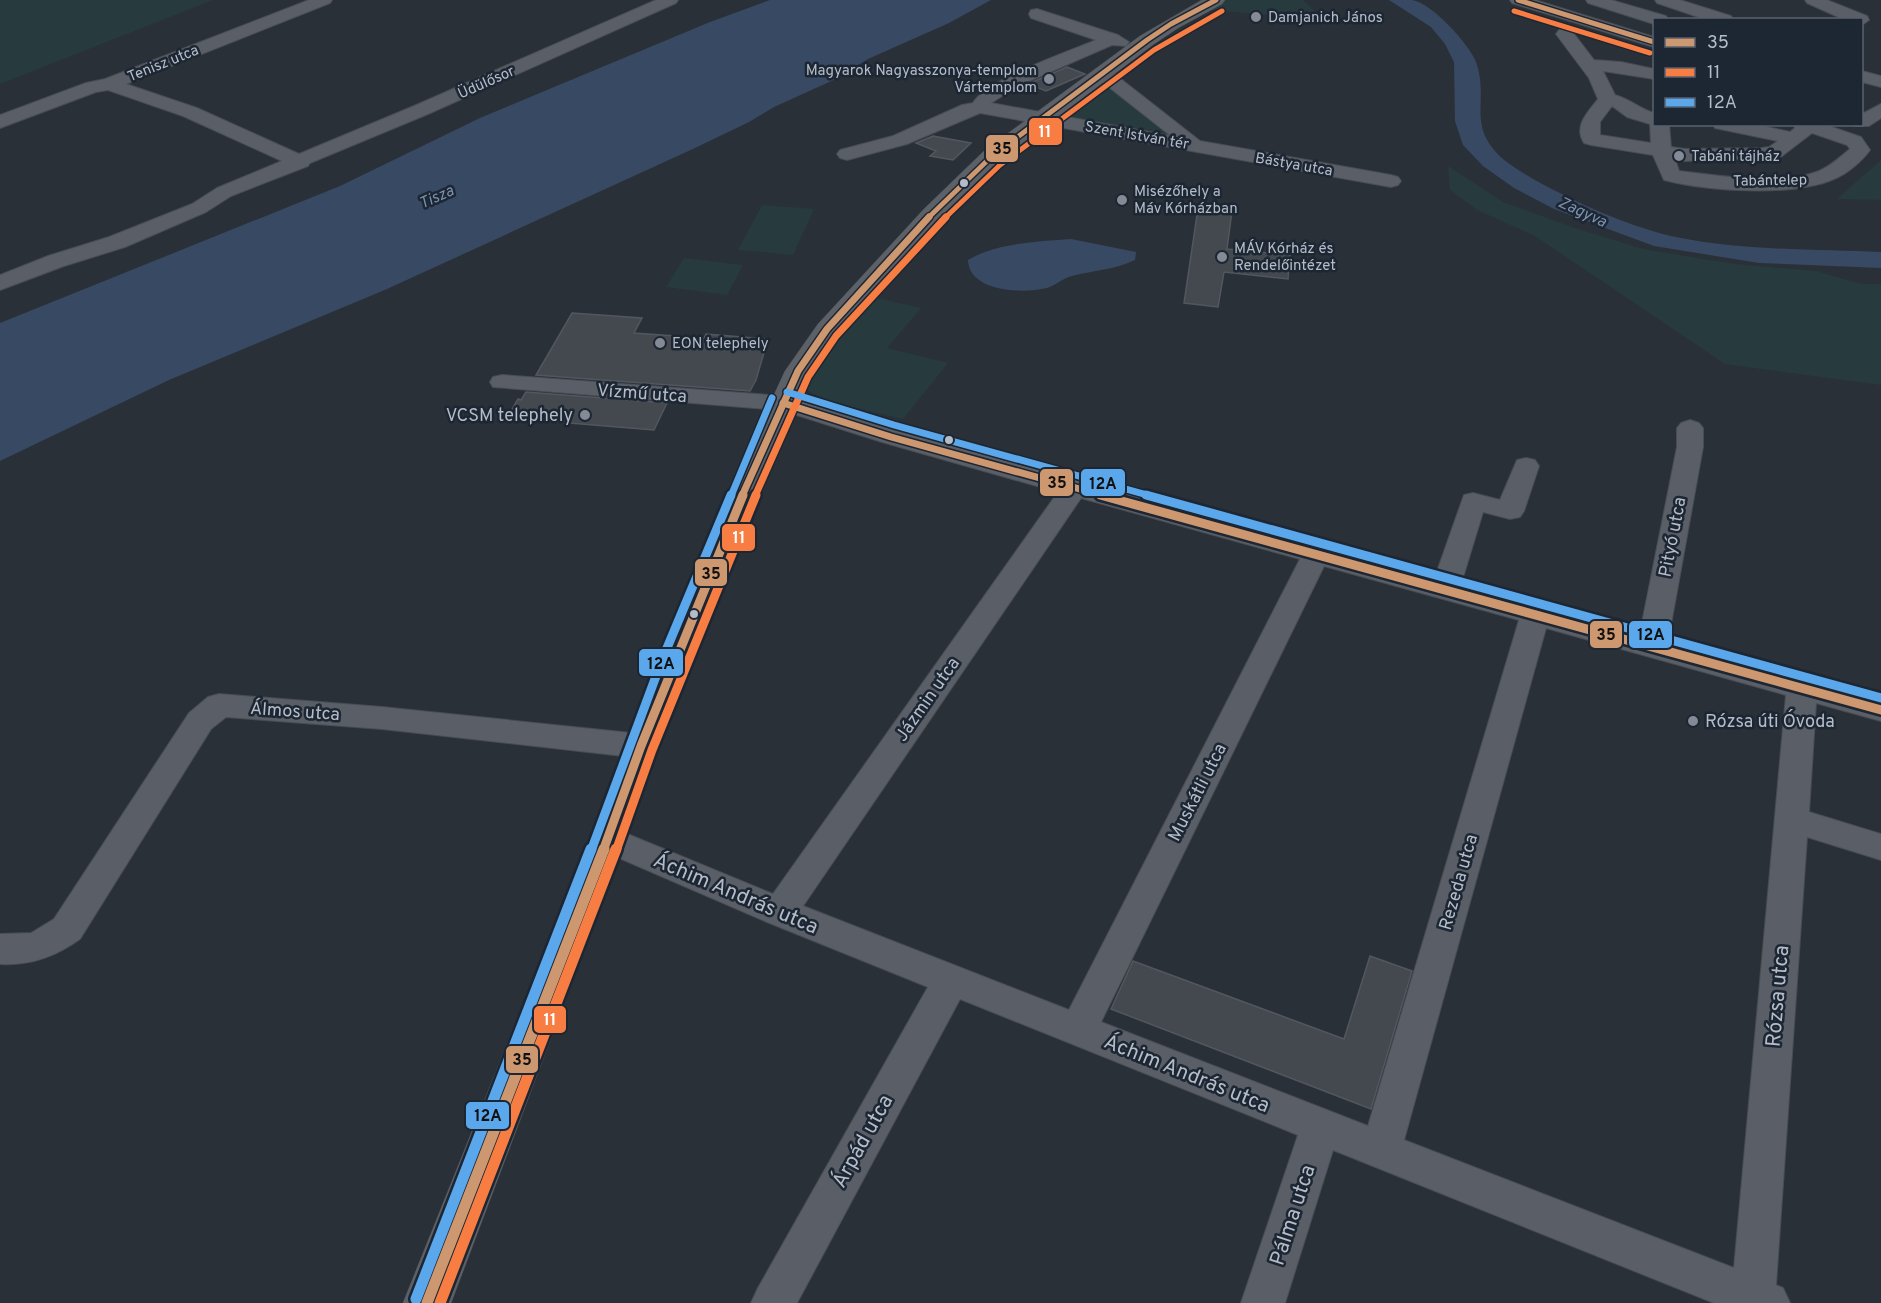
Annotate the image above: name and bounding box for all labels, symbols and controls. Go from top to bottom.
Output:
place label: Damjanich János [1268,9,1383,28]
marker: Damjanich János [1249,10,1263,24]
legend [1653,18,1863,126]
text: 35 [1707,32,1729,55]
street label: Tenisz utca [125,42,202,87]
street label: Üdülősor [455,61,518,104]
place label: Magyarok Nagyasszonya-templom Vártemplom [806,62,1037,98]
text: 11 [1707,62,1720,85]
marker: Magyarok Nagyasszonya-templom Vártemplom [1042,72,1056,86]
text: 12A [1707,92,1737,115]
line badge: 11 [1028,117,1063,146]
street label: Szent István tér [1083,118,1190,155]
text: 11 [1039,123,1051,143]
line badge: 35 [985,134,1019,163]
text: 35 [992,140,1012,160]
place label: Tabáni tájház [1691,148,1780,167]
street label: Bástya utca [1254,149,1334,182]
marker: Tabáni tájház [1672,149,1686,163]
street label: Tabántelep [1733,171,1807,192]
unlabelled marker [958,177,970,189]
water label: Tisza [416,181,458,214]
place label: Misézőhely a Máv Kórházban [1134,183,1238,219]
marker: Misézőhely a Máv Kórházban [1115,193,1129,207]
water label: Zagyva [1555,193,1610,233]
place label: MÁV Kórház és Rendelőintézet [1234,239,1336,276]
marker: MÁV Kórház és Rendelőintézet [1215,250,1229,264]
place label: EON telephely [672,335,769,354]
marker: EON telephely [653,336,667,350]
street label: Vízmű utca [596,380,688,409]
place label: VCSM telephely [446,405,573,428]
marker: VCSM telephely [578,408,592,422]
unlabelled marker [943,434,955,446]
line badge: 35 [1039,468,1074,497]
line badge: 12A [1080,468,1126,497]
text: 35 [1047,474,1067,494]
text: 12A [1089,475,1117,495]
street label: Pityó utca [1654,495,1693,579]
line badge: 11 [721,523,756,552]
text: 11 [733,529,745,549]
line badge: 35 [694,558,728,587]
text: 35 [701,565,721,585]
unlabelled marker [688,608,700,620]
line badge: 35 [1589,620,1623,649]
line badge: 12A [1628,620,1673,649]
text: 35 [1596,626,1616,646]
text: 12A [1637,626,1665,646]
line badge: 12A [638,648,684,677]
street label: Jázmin utca [891,653,966,746]
text: 12A [647,655,675,675]
street label: Álmos utca [249,696,341,727]
place label: Rózsa úti Óvoda [1705,709,1835,734]
marker: Rózsa úti Óvoda [1686,714,1700,728]
street label: Muskátli utca [1164,740,1233,846]
street label: Rezeda utca [1435,832,1484,933]
street label: Áchim András utca [649,847,822,941]
street label: Rózsa utca [1761,944,1796,1048]
line badge: 11 [533,1005,567,1034]
text: 11 [544,1011,556,1031]
street label: Áchim András utca [1099,1028,1274,1120]
line badge: 35 [505,1045,539,1074]
text: 35 [512,1051,532,1071]
street label: Árpád utca [826,1090,900,1193]
line badge: 12A [465,1101,510,1130]
text: 12A [474,1107,502,1127]
street label: Pálma utca [1264,1162,1322,1269]

